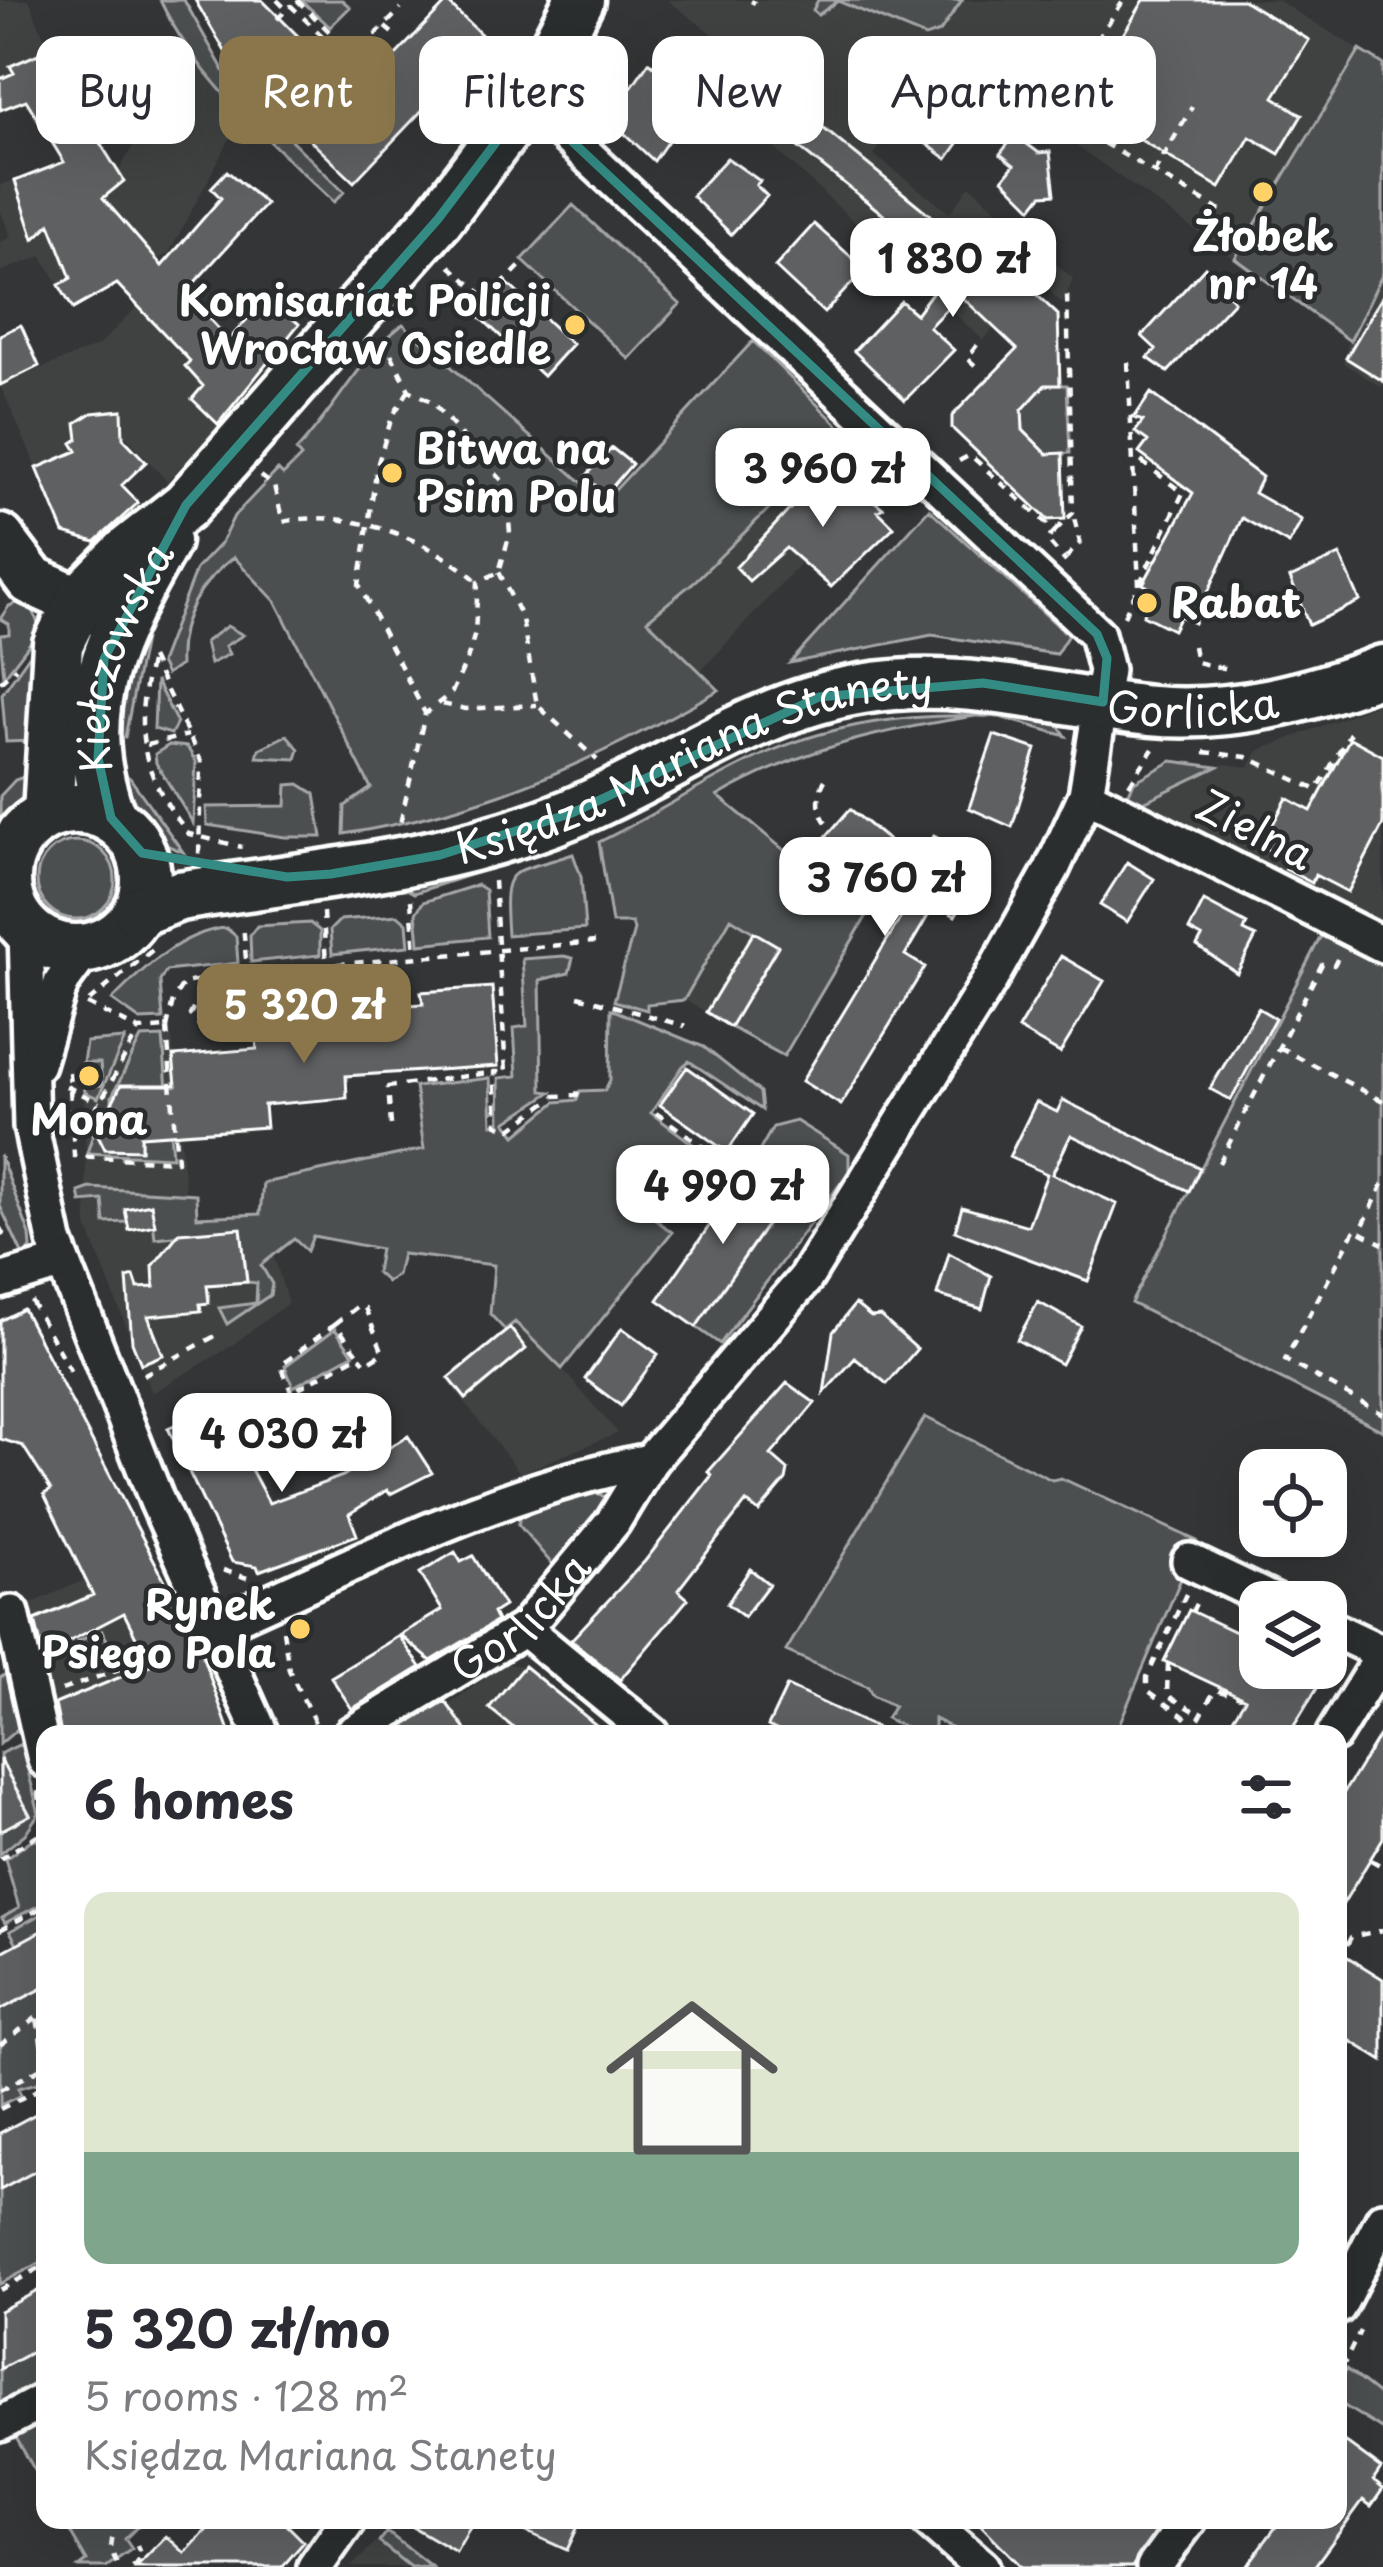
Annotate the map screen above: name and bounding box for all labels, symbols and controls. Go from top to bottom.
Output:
chip: Buy [36,36,195,144]
chip: Rent [219,36,395,144]
chip: Filters [419,36,628,144]
chip: New [652,36,824,144]
chip: Apartment [848,36,1156,144]
marker: Żłobek nr 14 [1250,179,1276,205]
place label: Żłobek nr 14 [1192,202,1334,313]
pin: 1 830 zł [829,218,1077,320]
text: 1 830 zł [877,227,1029,286]
place label: Komisariat Policji Wrocław Osiedle [179,267,551,378]
marker: Komisariat Policji Wrocław Osiedle [562,312,588,338]
place label: Bitwa na Psim Polu [416,415,616,526]
pin: 3 960 zł [699,428,947,530]
text: 3 960 zł [742,437,904,496]
marker: Bitwa na Psim Polu [379,460,405,486]
street label: Kiełczowska [60,529,188,777]
place label: Rabat [1171,569,1302,632]
marker: Rabat [1134,590,1160,616]
street label: Księdza Mariana Stanety [448,650,934,878]
street label: Gorlicka [1103,669,1283,742]
street label: Zielna [1187,772,1326,884]
pin: 3 760 zł [761,837,1009,939]
text: 3 760 zł [806,846,964,905]
pin: 5 320 zł [180,964,428,1066]
text: 5 320 zł [224,973,384,1032]
marker: Mona [76,1063,102,1089]
place label: Mona [30,1086,148,1149]
pin: 4 990 zł [599,1145,847,1247]
text: 4 990 zł [643,1154,803,1213]
pin: 4 030 zł [158,1393,406,1495]
text: 4 030 zł [199,1402,365,1461]
map controls [1239,1449,1347,1689]
button: locate [1239,1449,1347,1557]
street label: Gorlicka [437,1538,604,1696]
place label: Rynek Psiego Pola [41,1571,277,1682]
button: layers [1239,1581,1347,1689]
marker: Rynek Psiego Pola [287,1616,313,1642]
text: 6 homes [84,1759,294,1836]
icon: filters [1233,1764,1299,1830]
icon: home [584,1970,800,2186]
text: 5 320 zł/mo [84,2288,390,2365]
text: 5 rooms · 128 m² [84,2365,409,2424]
text: Księdza Mariana Stanety [84,2424,557,2483]

